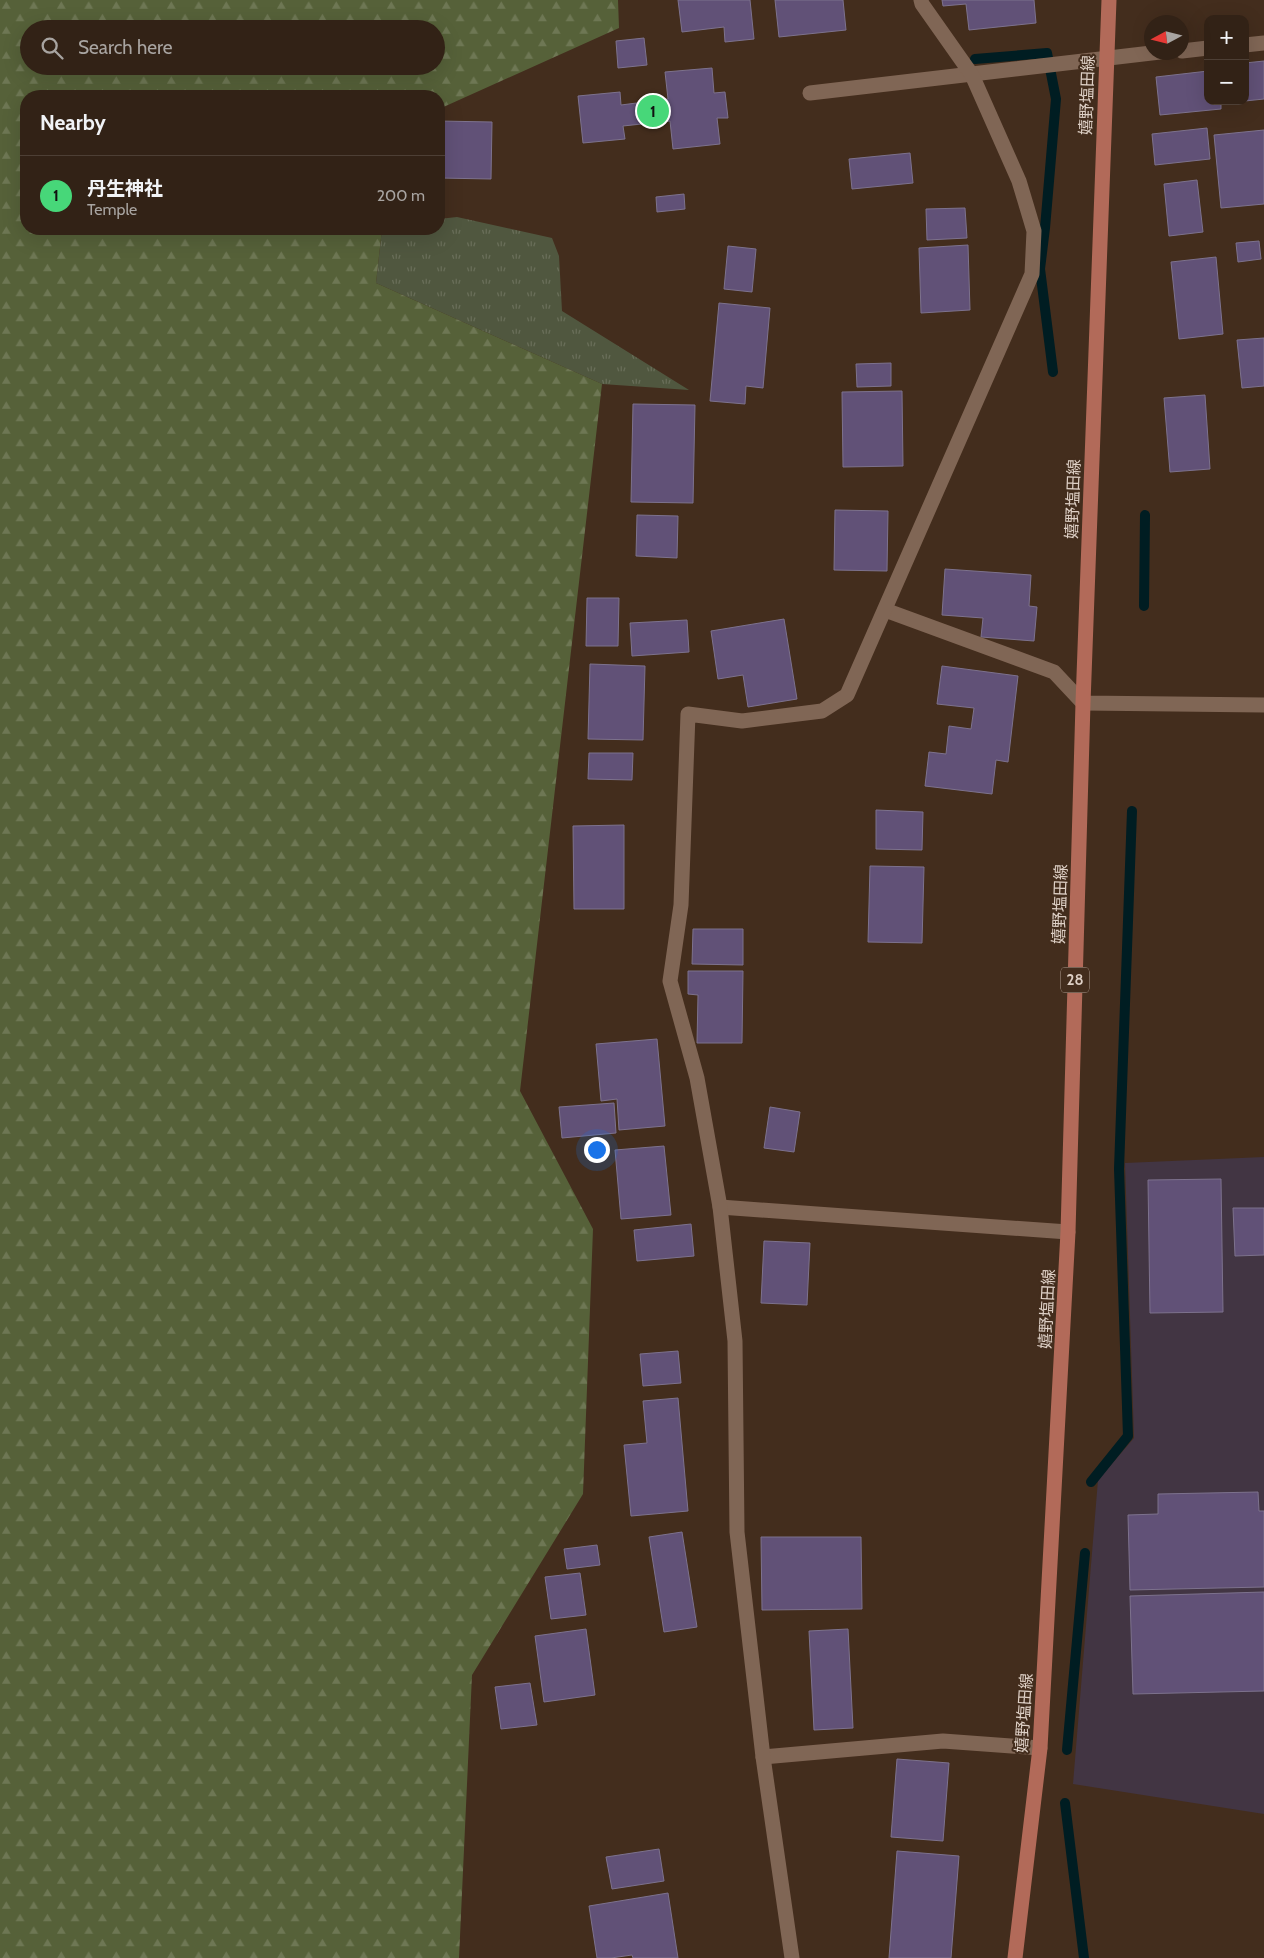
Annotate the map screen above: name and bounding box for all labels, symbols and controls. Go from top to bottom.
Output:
north arrow [1144,15,1189,60]
map controls [1204,15,1249,105]
button: + [1204,15,1249,60]
search box [20,20,445,75]
icon: search [38,34,66,62]
text: Search here [78,36,172,59]
street label: 嬉野塩田線 [1076,55,1098,135]
button: − [1204,60,1249,105]
pin: 1 [637,92,669,130]
text: Nearby [40,110,106,135]
text: 丹生神社 [87,177,163,200]
text: 1 [53,186,59,205]
text: 200 m [377,186,425,205]
text: Temple [87,200,137,219]
street label: 嬉野塩田線 [1062,459,1084,539]
street label: 嬉野塩田線 [1049,864,1071,944]
road number: 28 [1061,968,1089,992]
your location [584,1137,610,1163]
street label: 嬉野塩田線 [1035,1269,1059,1349]
street label: 嬉野塩田線 [1012,1672,1036,1754]

